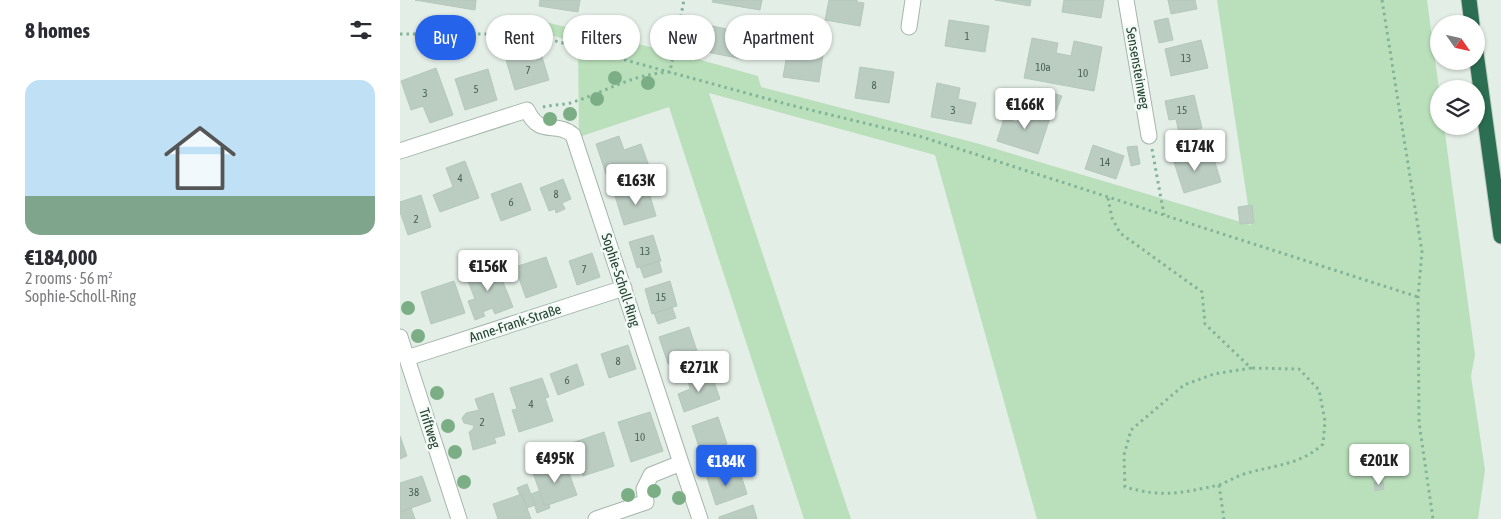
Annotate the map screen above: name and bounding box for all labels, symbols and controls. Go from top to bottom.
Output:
chip: Buy [415,15,476,60]
chip: Rent [486,15,553,60]
chip: Filters [563,15,640,60]
chip: New [650,15,715,60]
chip: Apartment [725,15,832,60]
north arrow [1430,15,1485,70]
map controls [1430,15,1485,135]
icon: filters [347,16,375,44]
text: 8 homes [25,18,90,42]
street label: Sensensteinweg [1123,26,1153,110]
house number: 1 [964,30,970,42]
house number: 13 [1181,52,1191,64]
house number: 10a [1035,61,1051,73]
house number: 7 [525,64,531,76]
house number: 10 [1078,67,1088,79]
house number: 8 [871,79,877,91]
button: layers [1430,80,1485,135]
house number: 5 [473,83,479,95]
house number: 3 [422,87,428,99]
pin: €166K [990,88,1060,130]
text: €166K [1006,95,1044,113]
house number: 3 [950,104,956,116]
house number: 15 [1177,104,1187,116]
icon: home [155,113,245,203]
pin: €174K [1160,130,1230,172]
text: €174K [1176,137,1214,155]
house number: 14 [1100,156,1110,168]
pin: €163K [601,164,671,206]
text: €163K [617,171,655,189]
house number: 4 [457,172,463,184]
house number: 8 [553,188,559,200]
house number: 6 [508,196,514,208]
house number: 2 [413,213,419,225]
street label: Sophie-Scholl-Ring [598,231,644,329]
text: €184,000 [25,245,97,269]
house number: 13 [640,245,650,257]
pin: €156K [453,250,523,292]
text: €156K [469,257,507,275]
house number: 7 [581,263,587,275]
text: 2 rooms · 56 m² [25,269,113,287]
text: Sophie-Scholl-Ring [25,287,136,305]
house number: 15 [656,291,666,303]
street label: Anne-Frank-Straße [467,301,563,345]
pin: €271K [664,350,734,393]
house number: 8 [615,355,621,367]
text: €271K [680,358,718,376]
house number: 6 [564,374,570,386]
house number: 4 [528,398,534,410]
street label: Triftweg [416,406,444,450]
house number: 2 [479,416,485,428]
house number: 10 [635,431,645,443]
pin: €495K [520,442,590,484]
pin: €184K [691,444,761,487]
pin: €201K [1344,444,1414,486]
text: €495K [536,449,574,467]
text: €201K [1360,451,1398,469]
text: €184K [707,452,745,470]
house number: 38 [409,486,419,498]

